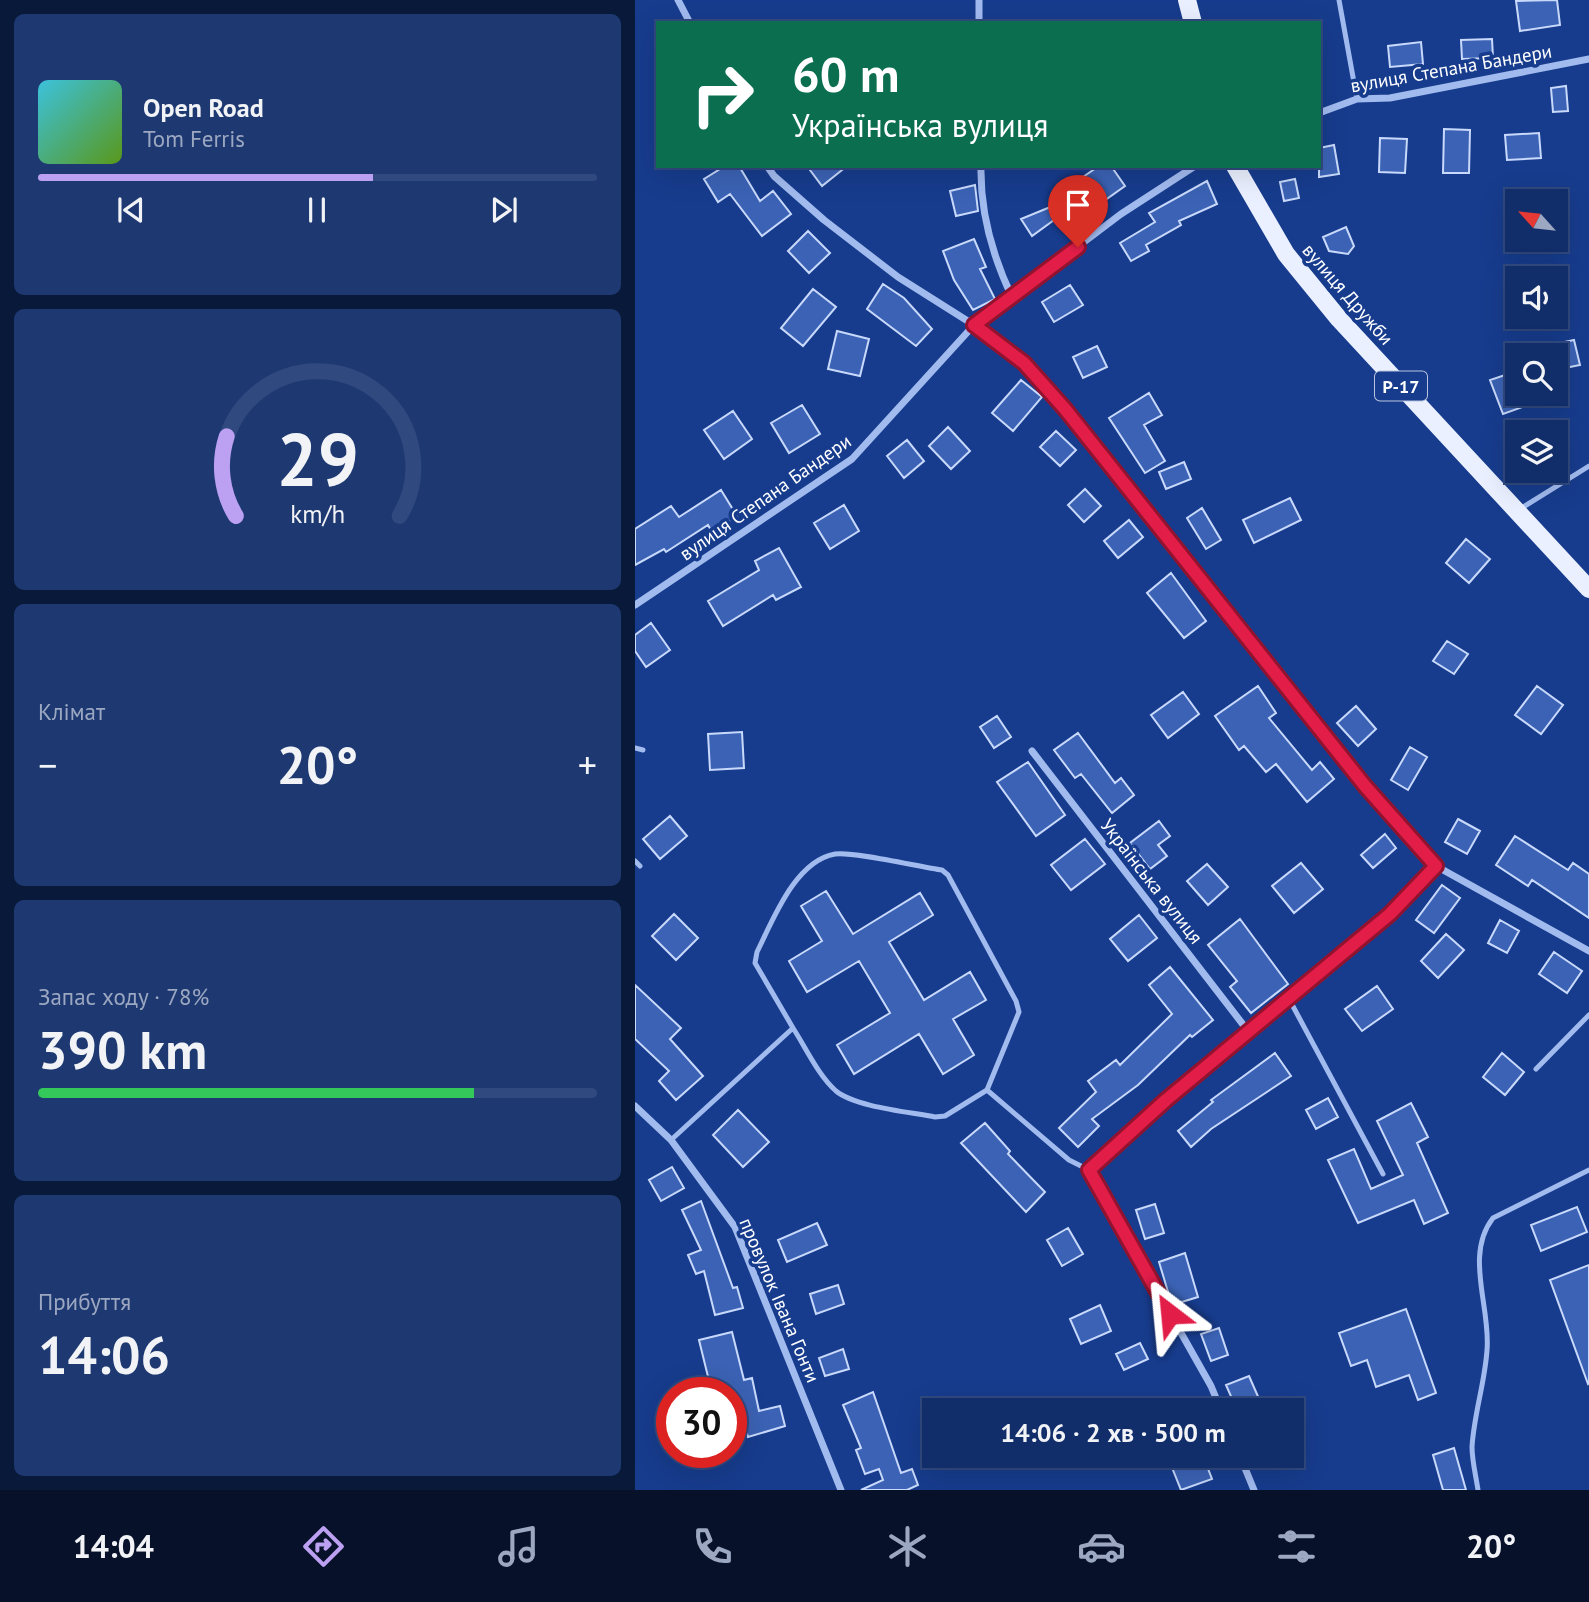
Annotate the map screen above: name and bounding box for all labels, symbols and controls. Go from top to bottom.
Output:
street label: вулиця Степана Бандери [1348,38,1554,98]
text: 60 m [792,42,899,106]
icon: right [677,49,768,140]
text: Open Road [143,91,264,124]
text: Українська вулиця [792,104,1048,146]
text: Tom Ferris [143,124,245,153]
pin [1048,175,1108,247]
icon: arrive [1059,186,1097,224]
north arrow [1505,189,1568,252]
map controls [1505,189,1568,483]
icon: previous [112,191,150,229]
icon: pause [298,191,336,229]
icon: next [485,191,523,229]
street label: вулиця Дружби [1297,238,1399,350]
button: sound [1505,266,1568,329]
button: search [1505,343,1568,406]
road number: Р-17 [1375,372,1427,400]
text: 29 [276,412,359,506]
button: layers [1505,420,1568,483]
street label: вулиця Степана Бандери [674,429,856,565]
text: km/h [290,498,345,530]
text: Клімат [38,697,105,726]
text: 20° [277,731,358,798]
text: − [38,740,57,789]
text: + [578,740,597,789]
street label: Українська вулиця [1096,814,1208,948]
text: Запас ходу · 78% [38,982,209,1011]
text: 390 km [38,1016,207,1083]
street label: провулок Івана Гонти [734,1214,826,1386]
position arrow [1133,1277,1207,1351]
text: Прибуття [38,1287,131,1316]
text: 14:06 [38,1321,170,1388]
speed limit sign: 30 [656,1377,747,1468]
text: 14:06 · 2 хв · 500 m [1000,1416,1226,1449]
icon: directions [299,1522,348,1571]
icon: music [494,1522,543,1571]
icon: phone [688,1522,737,1571]
icon: climate [883,1522,932,1571]
icon: car [1077,1522,1126,1571]
icon: filters [1272,1522,1321,1571]
text: 14:04 [73,1525,154,1567]
text: 20° [1466,1525,1516,1567]

